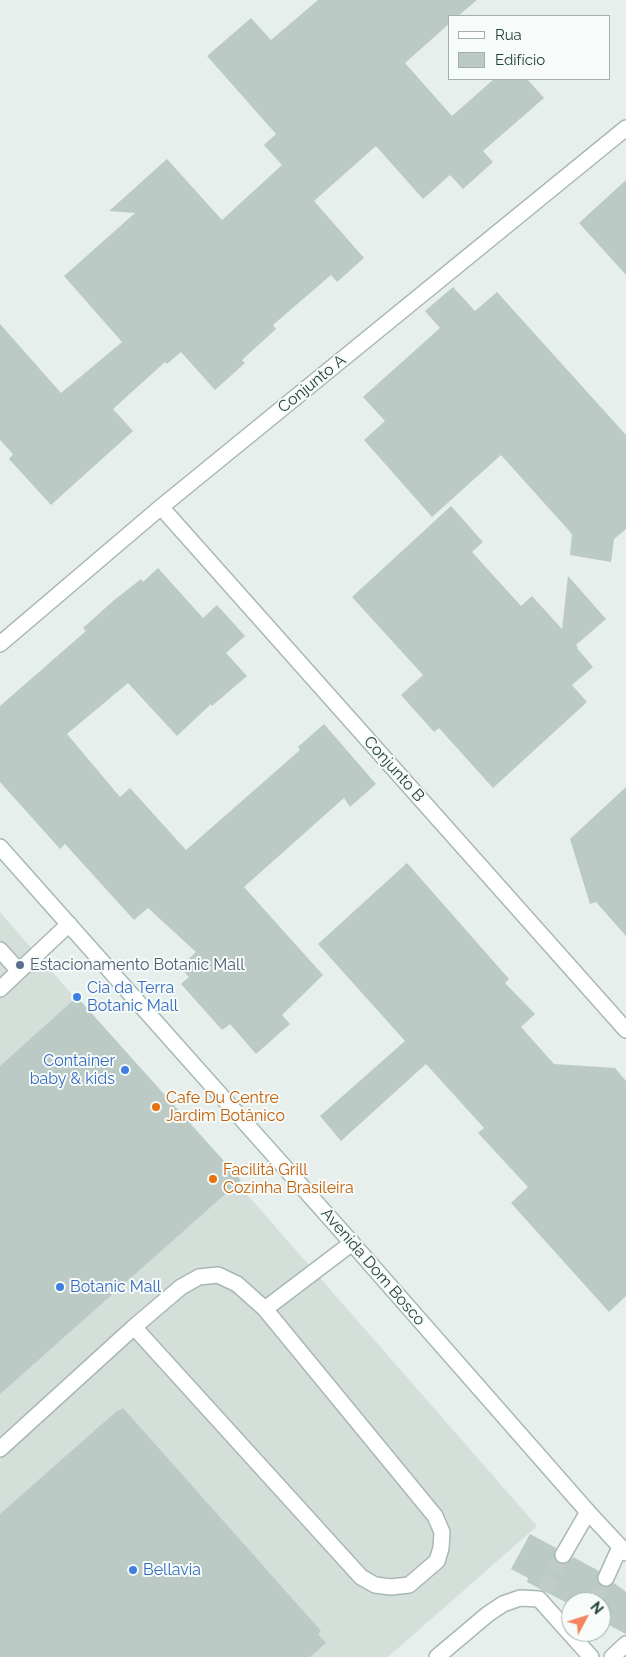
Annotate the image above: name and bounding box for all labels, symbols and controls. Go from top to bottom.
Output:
legend [448,15,611,80]
text: Rua [495,26,522,44]
text: Edifício [495,51,545,69]
street label: Conjunto A [274,351,350,417]
street label: Conjunto B [360,732,428,806]
place label: Estacionamento Botanic Mall [30,955,245,975]
marker: Estacionamento Botanic Mall [14,959,26,971]
place label: Cia da Terra Botanic Mall [87,978,178,1016]
marker: Cia da Terra Botanic Mall [71,991,83,1003]
place label: Container baby & kids [30,1051,115,1089]
marker: Container baby & kids [119,1064,131,1076]
place label: Cafe Du Centre Jardim Botânico [166,1088,285,1126]
marker: Cafe Du Centre Jardim Botânico [150,1101,162,1113]
place label: Facilitá Grill Cozinha Brasileira [223,1160,354,1198]
marker: Facilitá Grill Cozinha Brasileira [207,1173,219,1185]
street label: Avenida Dom Bosco [317,1204,429,1330]
place label: Botanic Mall [70,1277,161,1297]
marker: Botanic Mall [54,1281,66,1293]
place label: Bellavia [143,1560,201,1580]
marker: Bellavia [127,1564,139,1576]
north arrow [561,1592,611,1642]
text: N [587,1599,606,1617]

